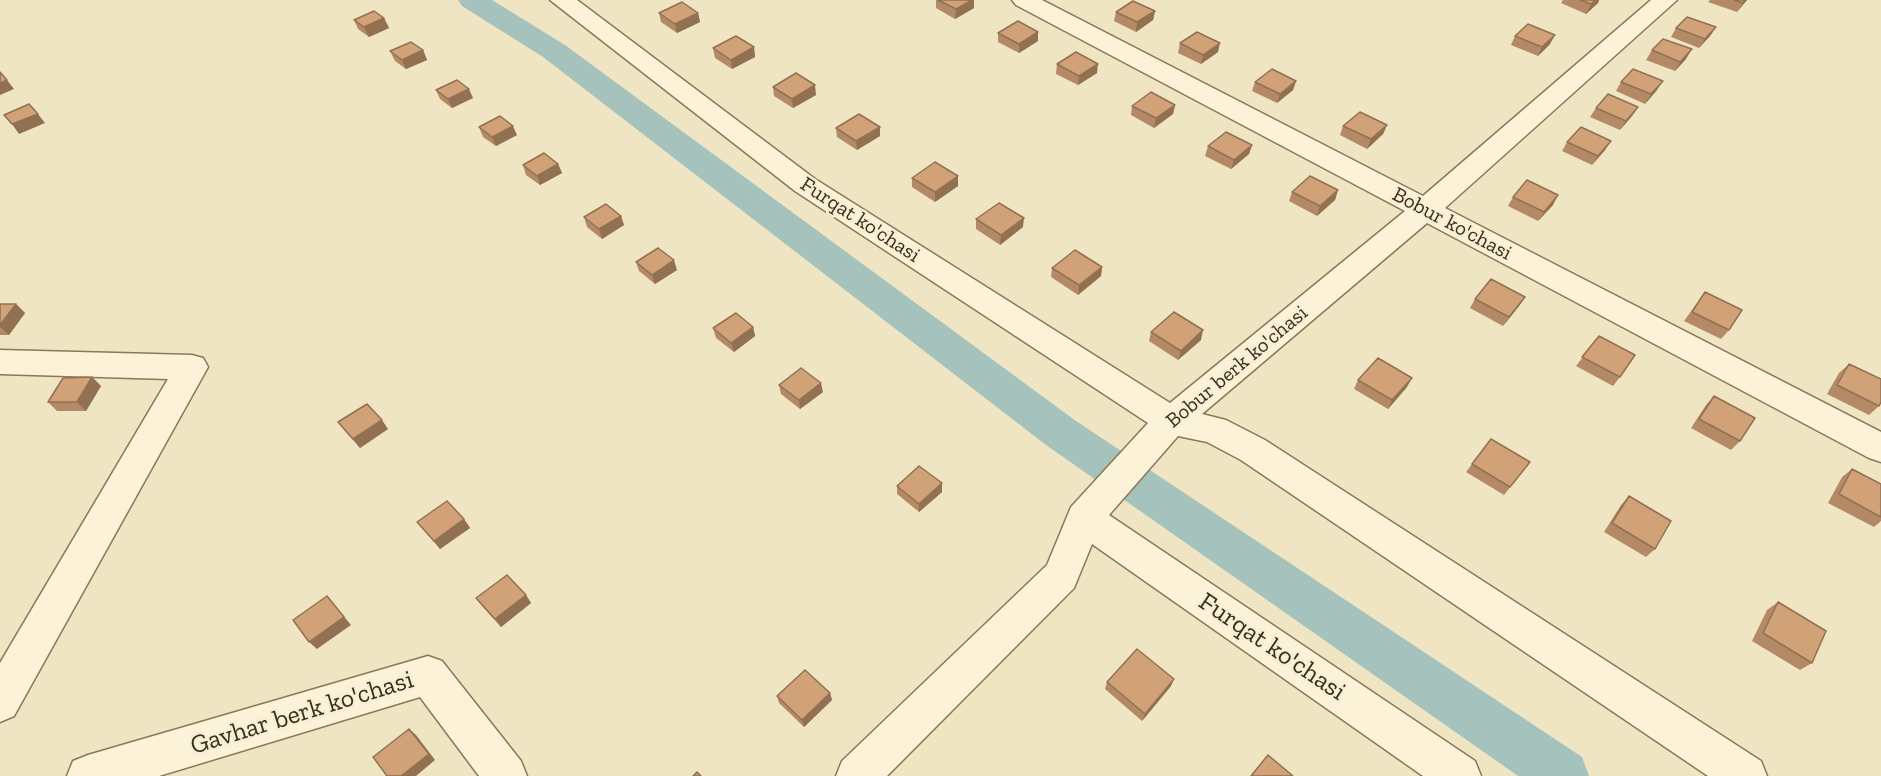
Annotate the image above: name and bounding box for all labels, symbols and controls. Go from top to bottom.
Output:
street label: Furqat ko'chasi [795,172,925,268]
street label: Bobur ko'chasi [1388,182,1516,266]
street label: Bobur berk ko'chasi [1161,300,1313,434]
street label: Furqat ko'chasi [1193,586,1351,708]
street label: Gavhar berk ko'chasi [187,664,417,762]

